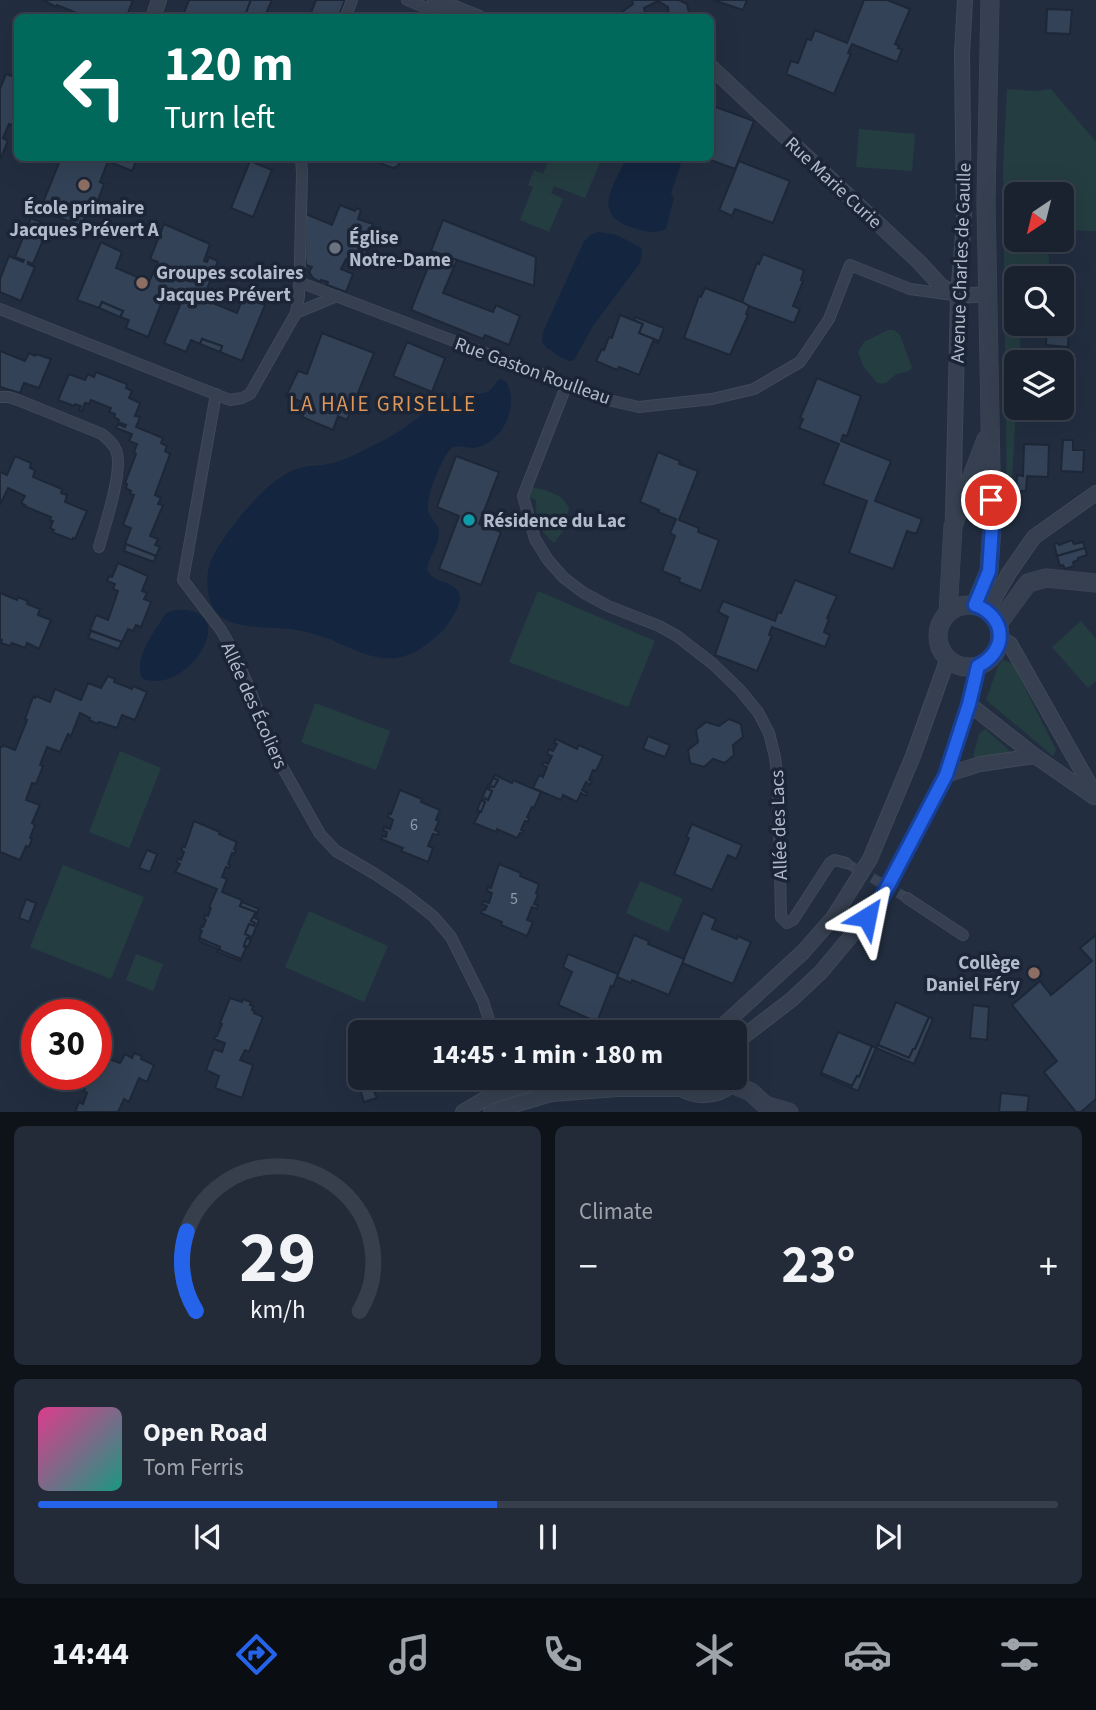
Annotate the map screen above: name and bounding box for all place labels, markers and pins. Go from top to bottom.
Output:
marker: École primaire Jacques Prévert A [76,177,92,193]
place label: École primaire Jacques Prévert A [9,195,159,244]
place label: Église Notre-Dame [349,225,451,274]
marker: Église Notre-Dame [327,240,343,256]
place label: Groupes scolaires Jacques Prévert [156,260,303,309]
marker: Groupes scolaires Jacques Prévert [134,275,150,291]
pin [961,470,1021,530]
place label: Résidence du Lac [483,508,626,535]
marker: Résidence du Lac [461,512,477,528]
place label: Collège Daniel Féry [926,950,1020,999]
marker: Collège Daniel Féry [1026,965,1042,981]

